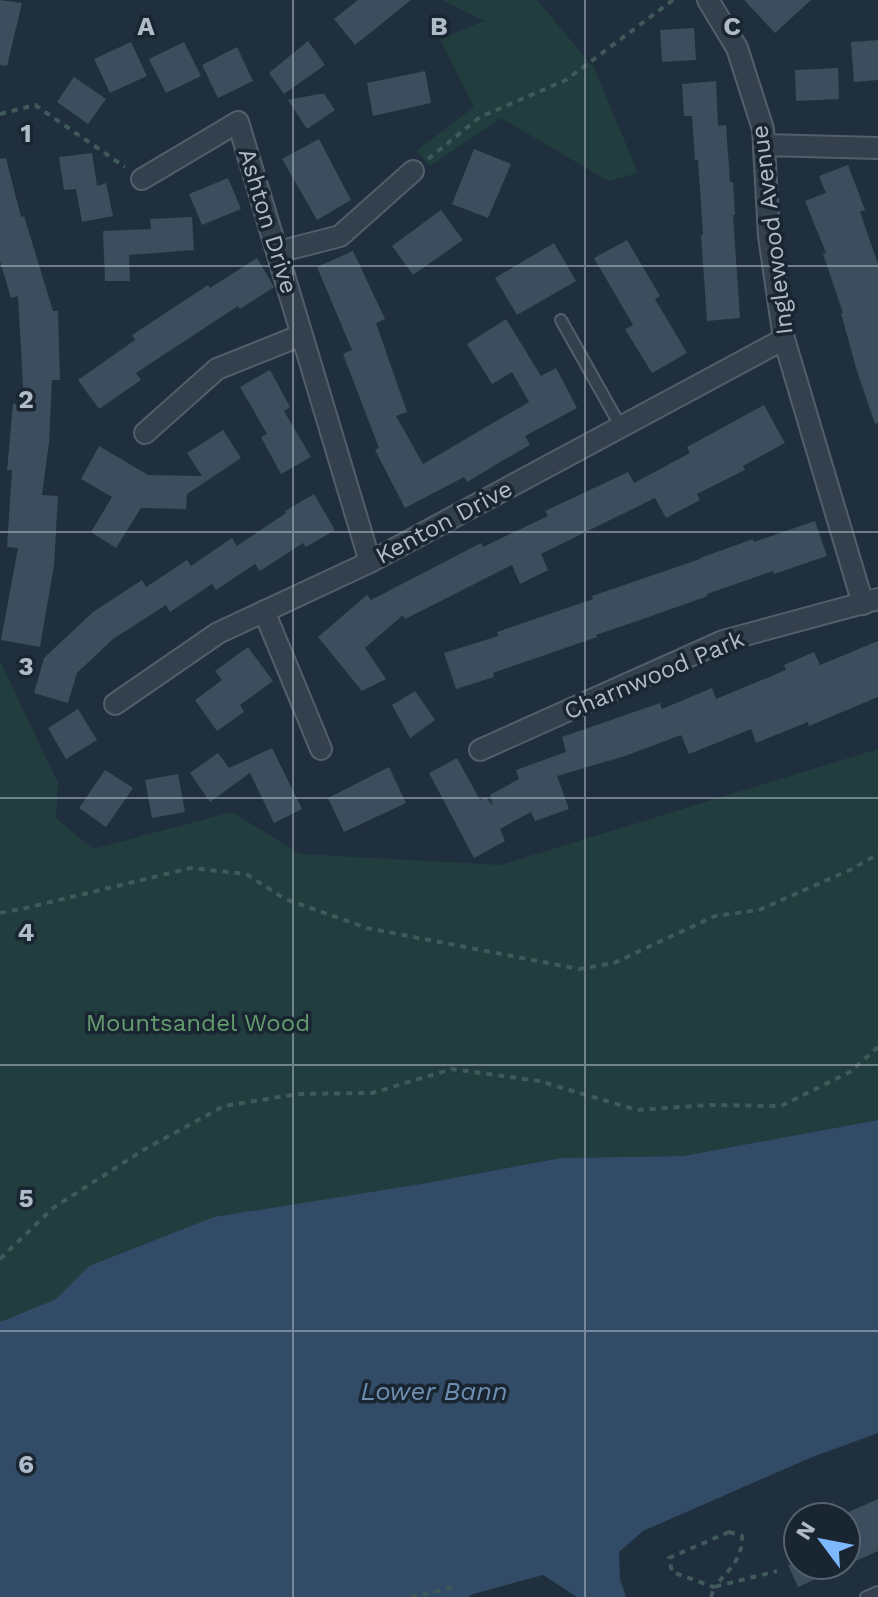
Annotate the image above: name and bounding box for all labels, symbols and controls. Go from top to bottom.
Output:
text: A [137,11,155,41]
text: B [430,11,448,41]
text: C [723,11,741,41]
text: 1 [20,118,32,148]
street label: Inglewood Avenue [745,124,799,336]
street label: Ashton Drive [233,145,303,297]
text: 2 [18,384,34,414]
street label: Kenton Drive [371,474,517,570]
street label: Charnwood Park [560,624,749,726]
text: 3 [18,651,34,681]
text: 4 [18,917,35,947]
park label: Mountsandel Wood [86,1009,310,1037]
text: 5 [18,1183,34,1213]
water label: Lower Bann [360,1376,508,1406]
text: 6 [18,1449,34,1479]
north arrow [782,1501,862,1581]
text: N [791,1517,820,1544]

